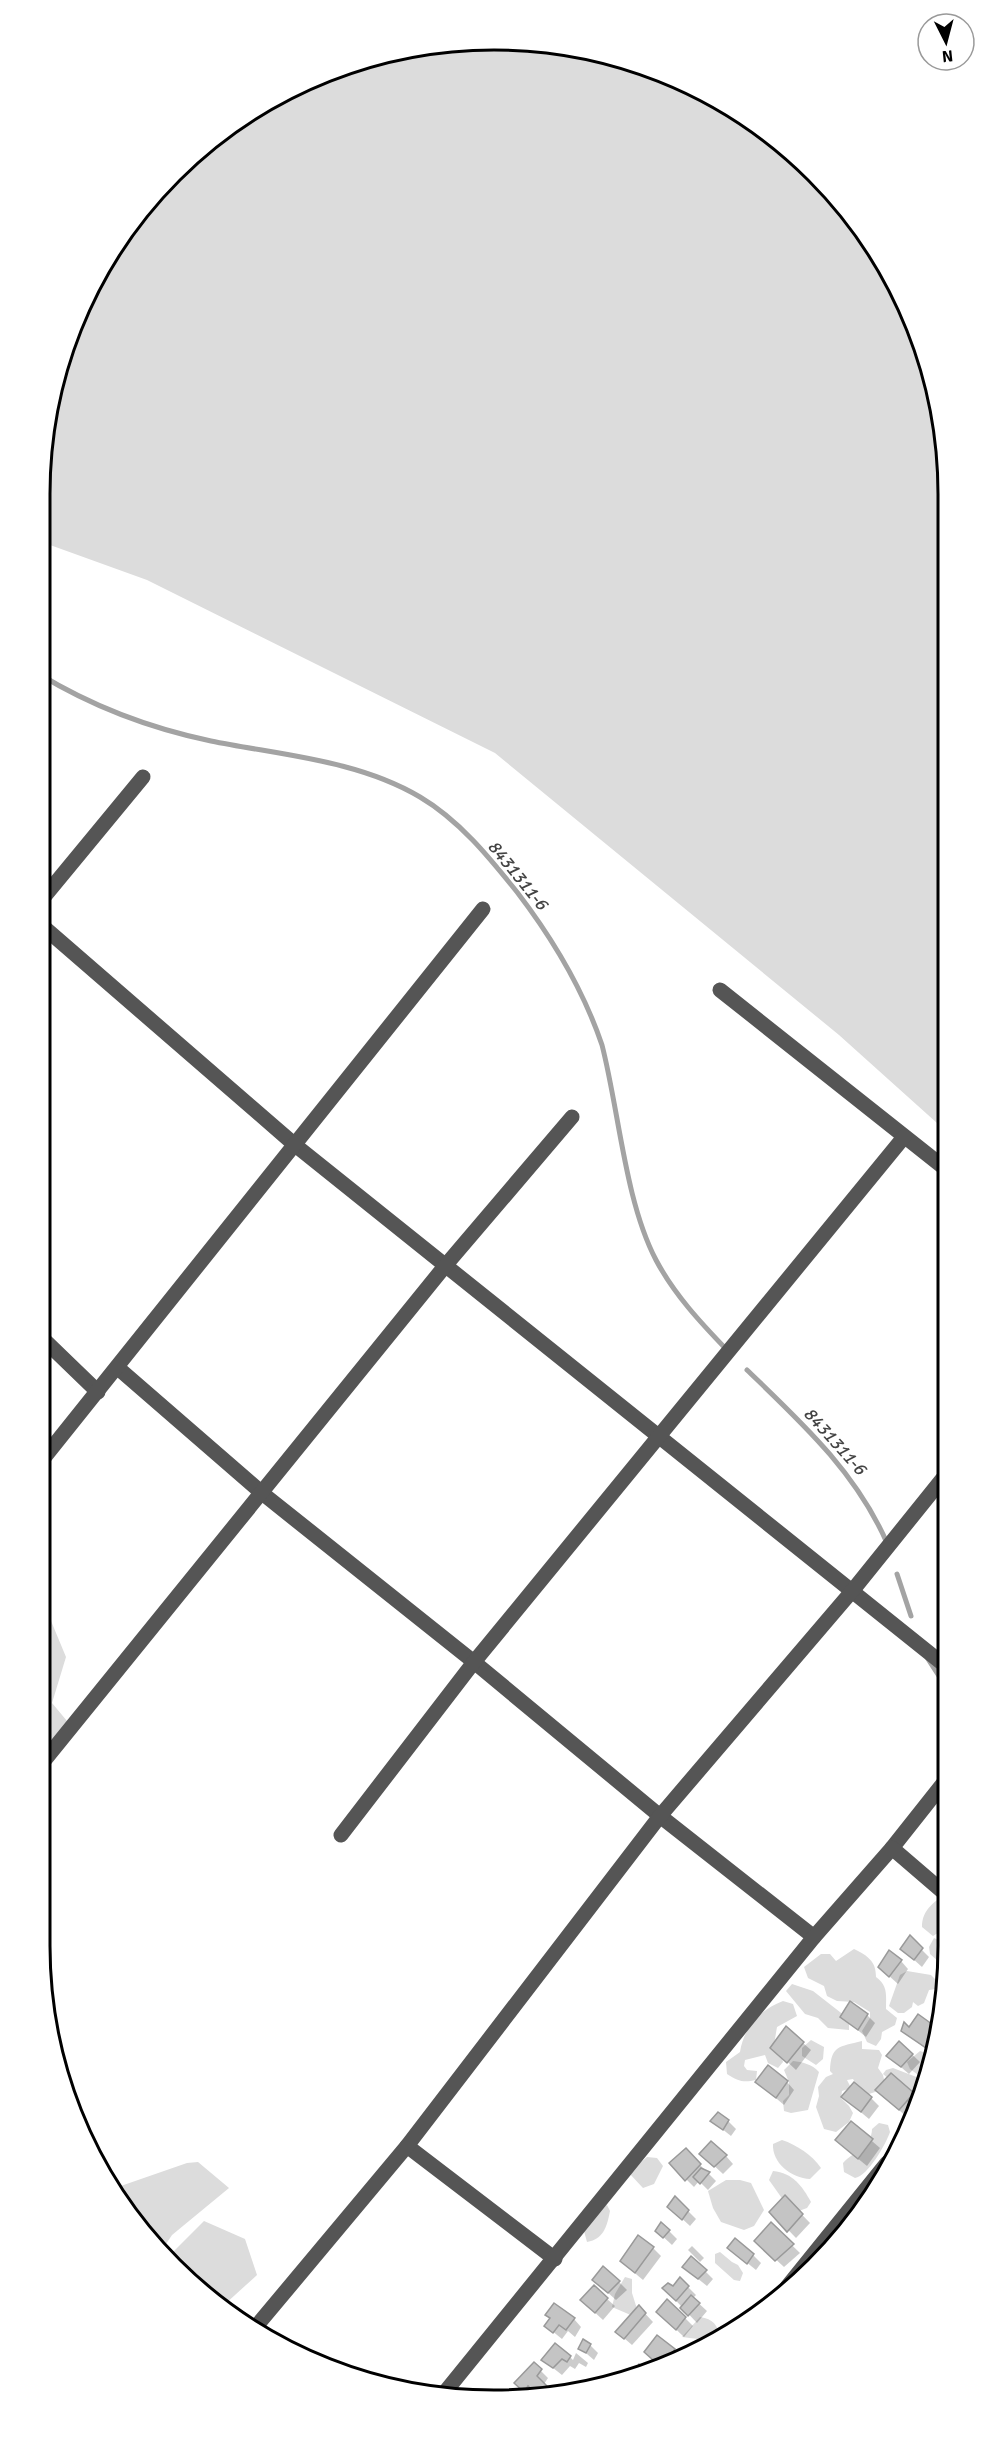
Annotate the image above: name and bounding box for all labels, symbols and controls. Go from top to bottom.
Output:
north arrow [916,12,976,72]
text: N [941,45,954,66]
water label: 8431311-6 [483,836,554,915]
water label: 8431311-6 [799,1403,872,1480]

